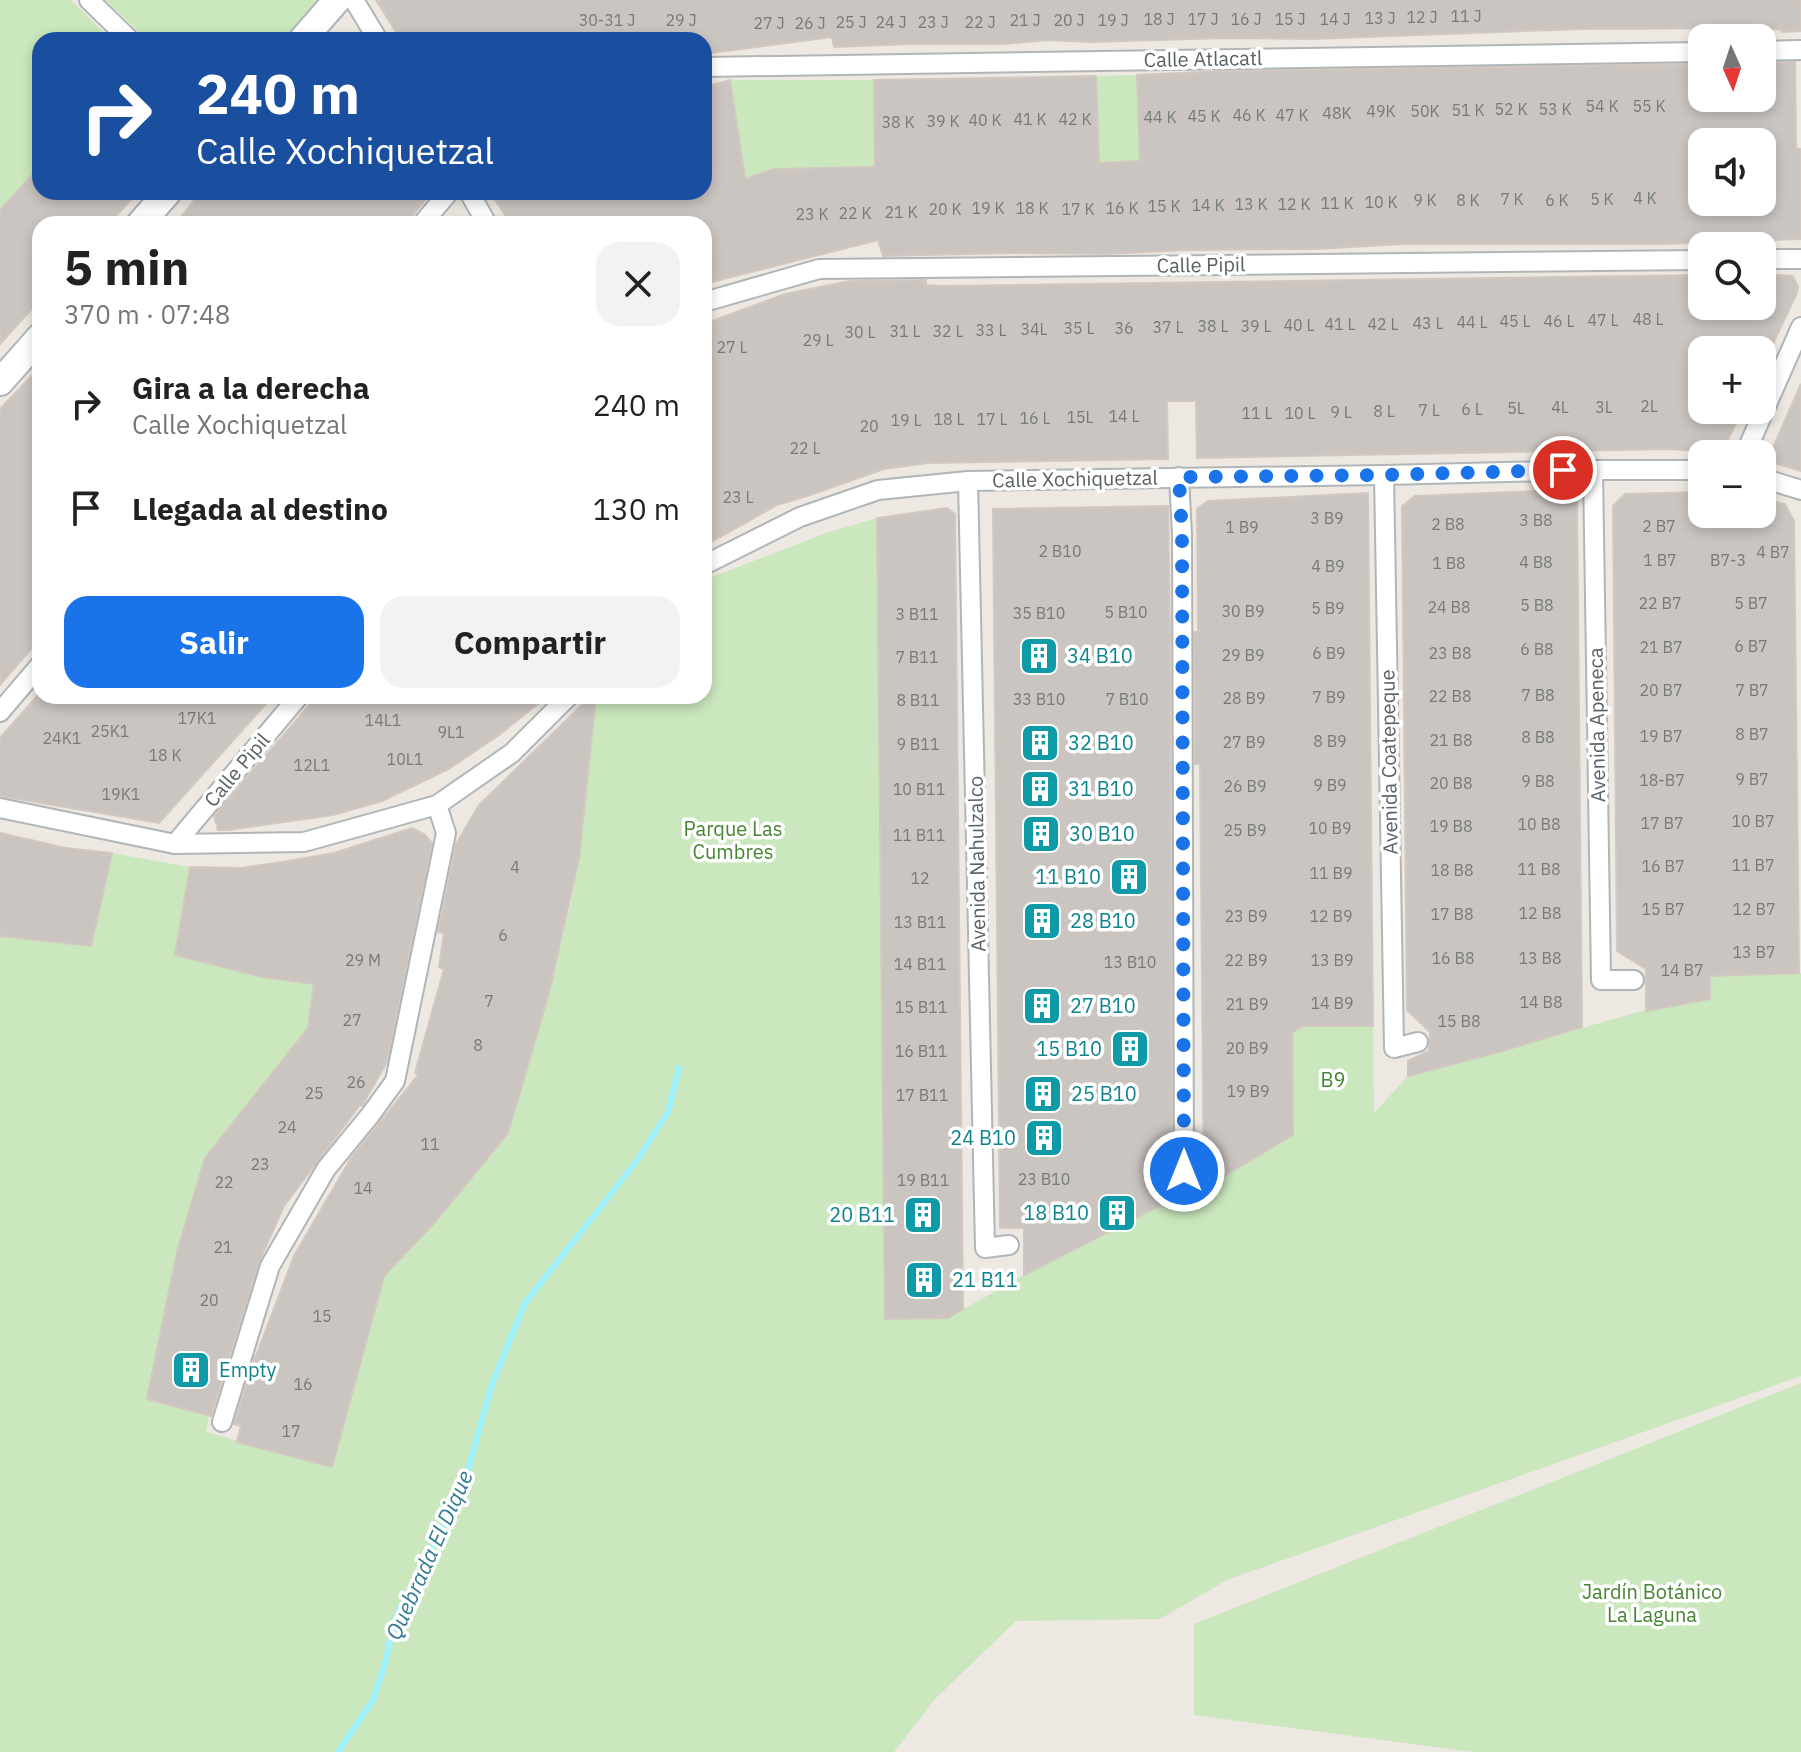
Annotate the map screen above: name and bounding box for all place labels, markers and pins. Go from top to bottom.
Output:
pin [1529,436,1597,504]
building icon: 34 B10 [1018,635,1060,677]
place label: 34 B10 [1067,642,1133,669]
building icon: 32 B10 [1019,722,1061,764]
place label: 32 B10 [1068,729,1134,756]
building icon: 31 B10 [1019,768,1061,810]
place label: 31 B10 [1068,775,1134,802]
building icon: 30 B10 [1020,813,1062,855]
place label: 30 B10 [1069,820,1135,847]
building icon: 11 B10 [1108,856,1150,898]
place label: 11 B10 [1035,863,1101,890]
building icon: 28 B10 [1021,900,1063,942]
place label: 28 B10 [1070,907,1136,934]
building icon: 27 B10 [1021,985,1063,1027]
place label: 27 B10 [1070,992,1136,1019]
building icon: 15 B10 [1109,1028,1151,1070]
place label: 15 B10 [1036,1035,1102,1062]
building icon: 25 B10 [1022,1073,1064,1115]
place label: 25 B10 [1071,1080,1137,1107]
building icon: 24 B10 [1023,1117,1065,1159]
place label: 24 B10 [950,1124,1016,1151]
building icon: 18 B10 [1096,1192,1138,1234]
building icon: 20 B11 [902,1194,944,1236]
place label: 18 B10 [1023,1199,1089,1226]
place label: 20 B11 [829,1201,895,1228]
building icon: 21 B11 [903,1259,945,1301]
place label: 21 B11 [952,1266,1018,1293]
building icon: Empty [170,1349,212,1391]
place label: Empty [219,1356,277,1383]

